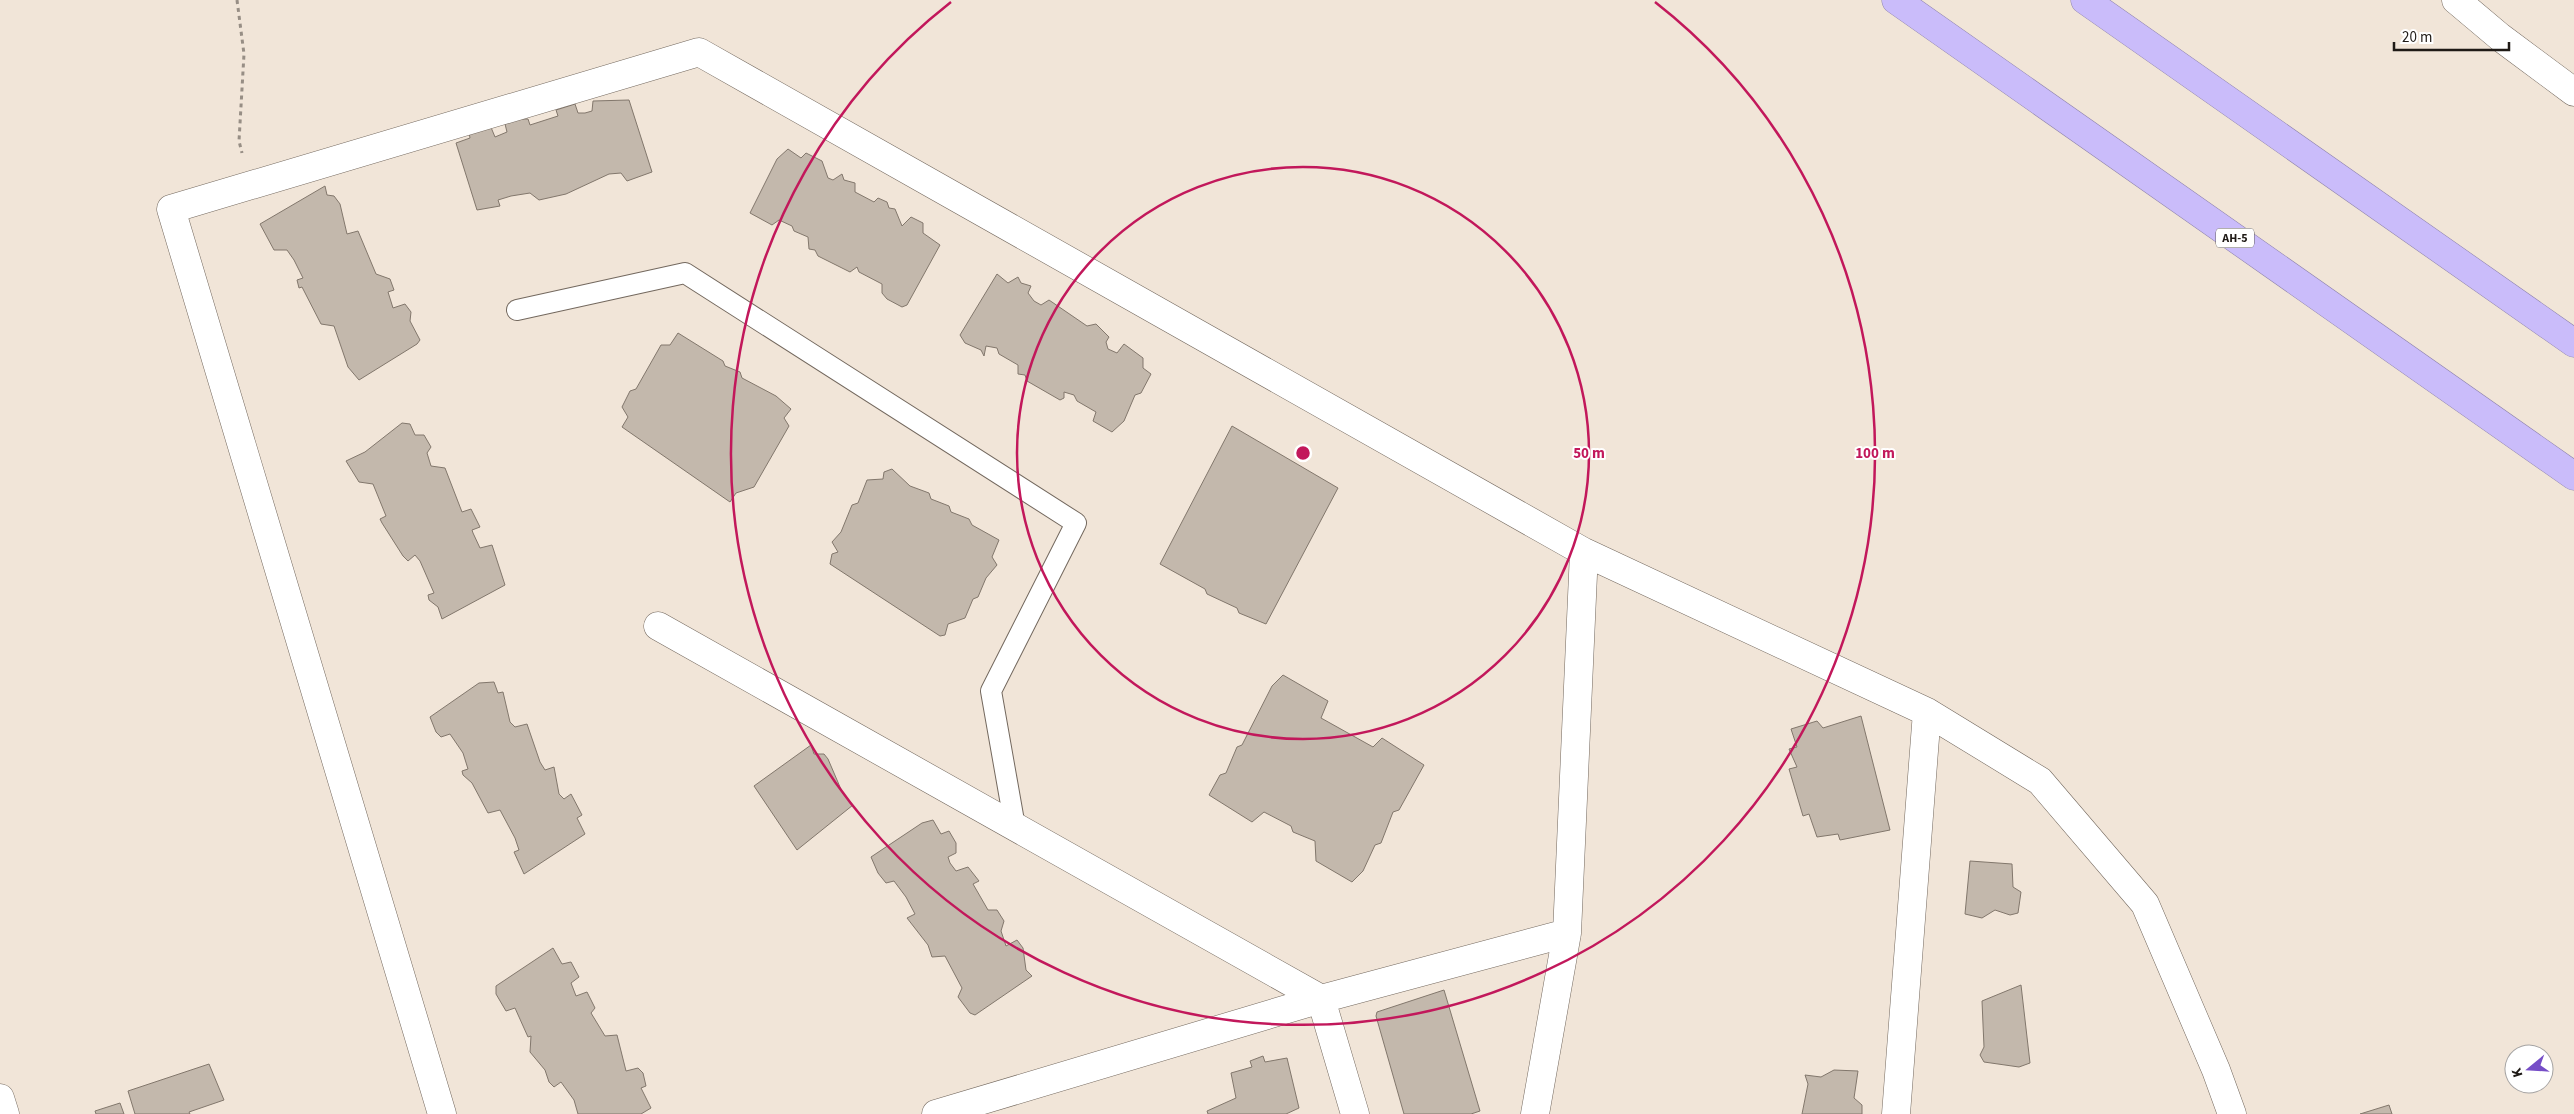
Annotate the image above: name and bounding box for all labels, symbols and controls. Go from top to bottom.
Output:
scale bar [2394,20,2509,52]
text: 20 m [2402,27,2432,48]
road number: AH-5 [2216,228,2254,248]
text: 50 m [1573,443,1605,464]
text: 100 m [1855,443,1895,464]
centre of rings [1294,444,1312,462]
north arrow [2504,1044,2554,1094]
text: K [2507,1065,2528,1080]

